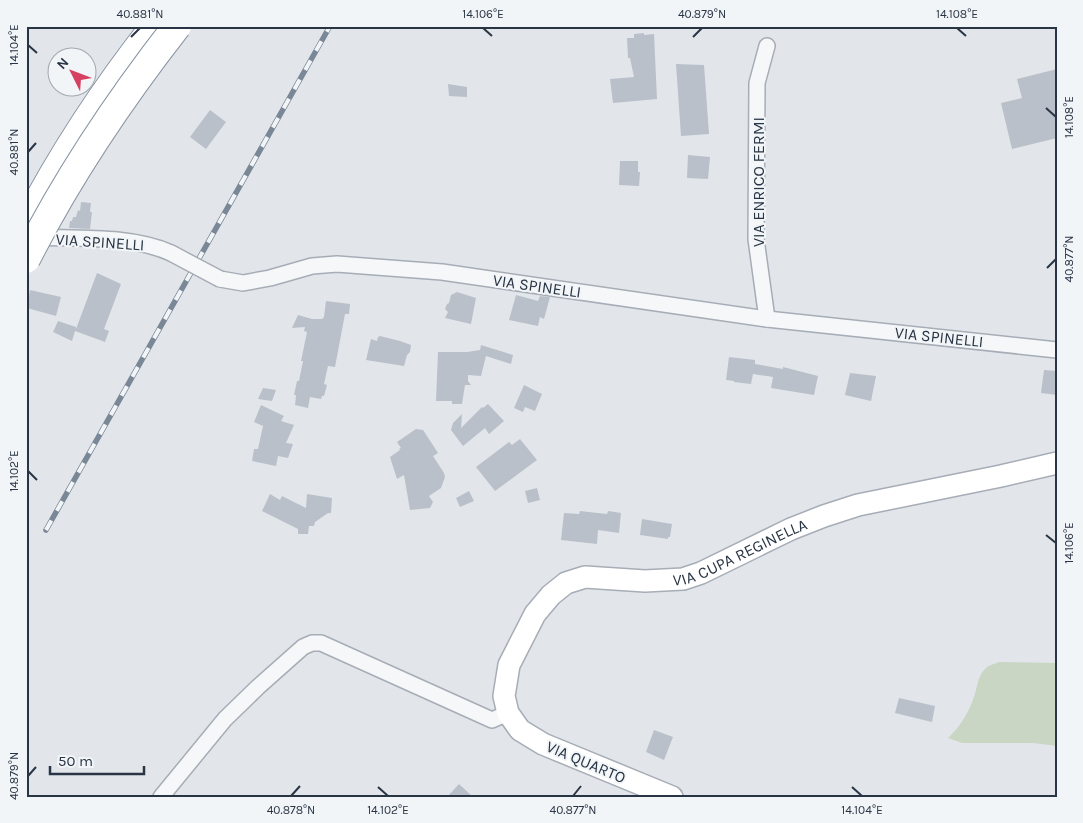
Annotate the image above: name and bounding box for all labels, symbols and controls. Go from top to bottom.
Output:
text: 40.881°N [117,7,163,21]
text: 14.106°E [462,7,504,21]
text: 40.879°N [678,7,726,21]
text: 14.108°E [936,7,978,21]
text: 14.104°E [7,24,21,66]
north arrow [48,48,98,98]
text: N [53,54,72,73]
text: 14.108°E [1062,96,1076,138]
street label: VIA ENRICO FERMI [749,117,768,247]
text: 40.881°N [7,129,21,175]
street label: VIA SPINELLI [55,229,145,255]
text: 40.877°N [1062,236,1076,282]
street label: VIA SPINELLI [492,270,582,302]
street label: VIA SPINELLI [894,323,984,351]
text: 14.102°E [7,450,21,492]
street label: VIA CUPA REGINELLA [672,514,810,589]
text: 14.106°E [1062,522,1076,564]
street label: VIA QUARTO [543,737,629,787]
scale bar [50,743,144,775]
text: 40.879°N [7,752,21,800]
text: 50 m [58,752,93,770]
text: 40.878°N [267,803,315,817]
text: 14.102°E [367,803,409,817]
text: 40.877°N [550,803,596,817]
text: 14.104°E [841,803,883,817]

